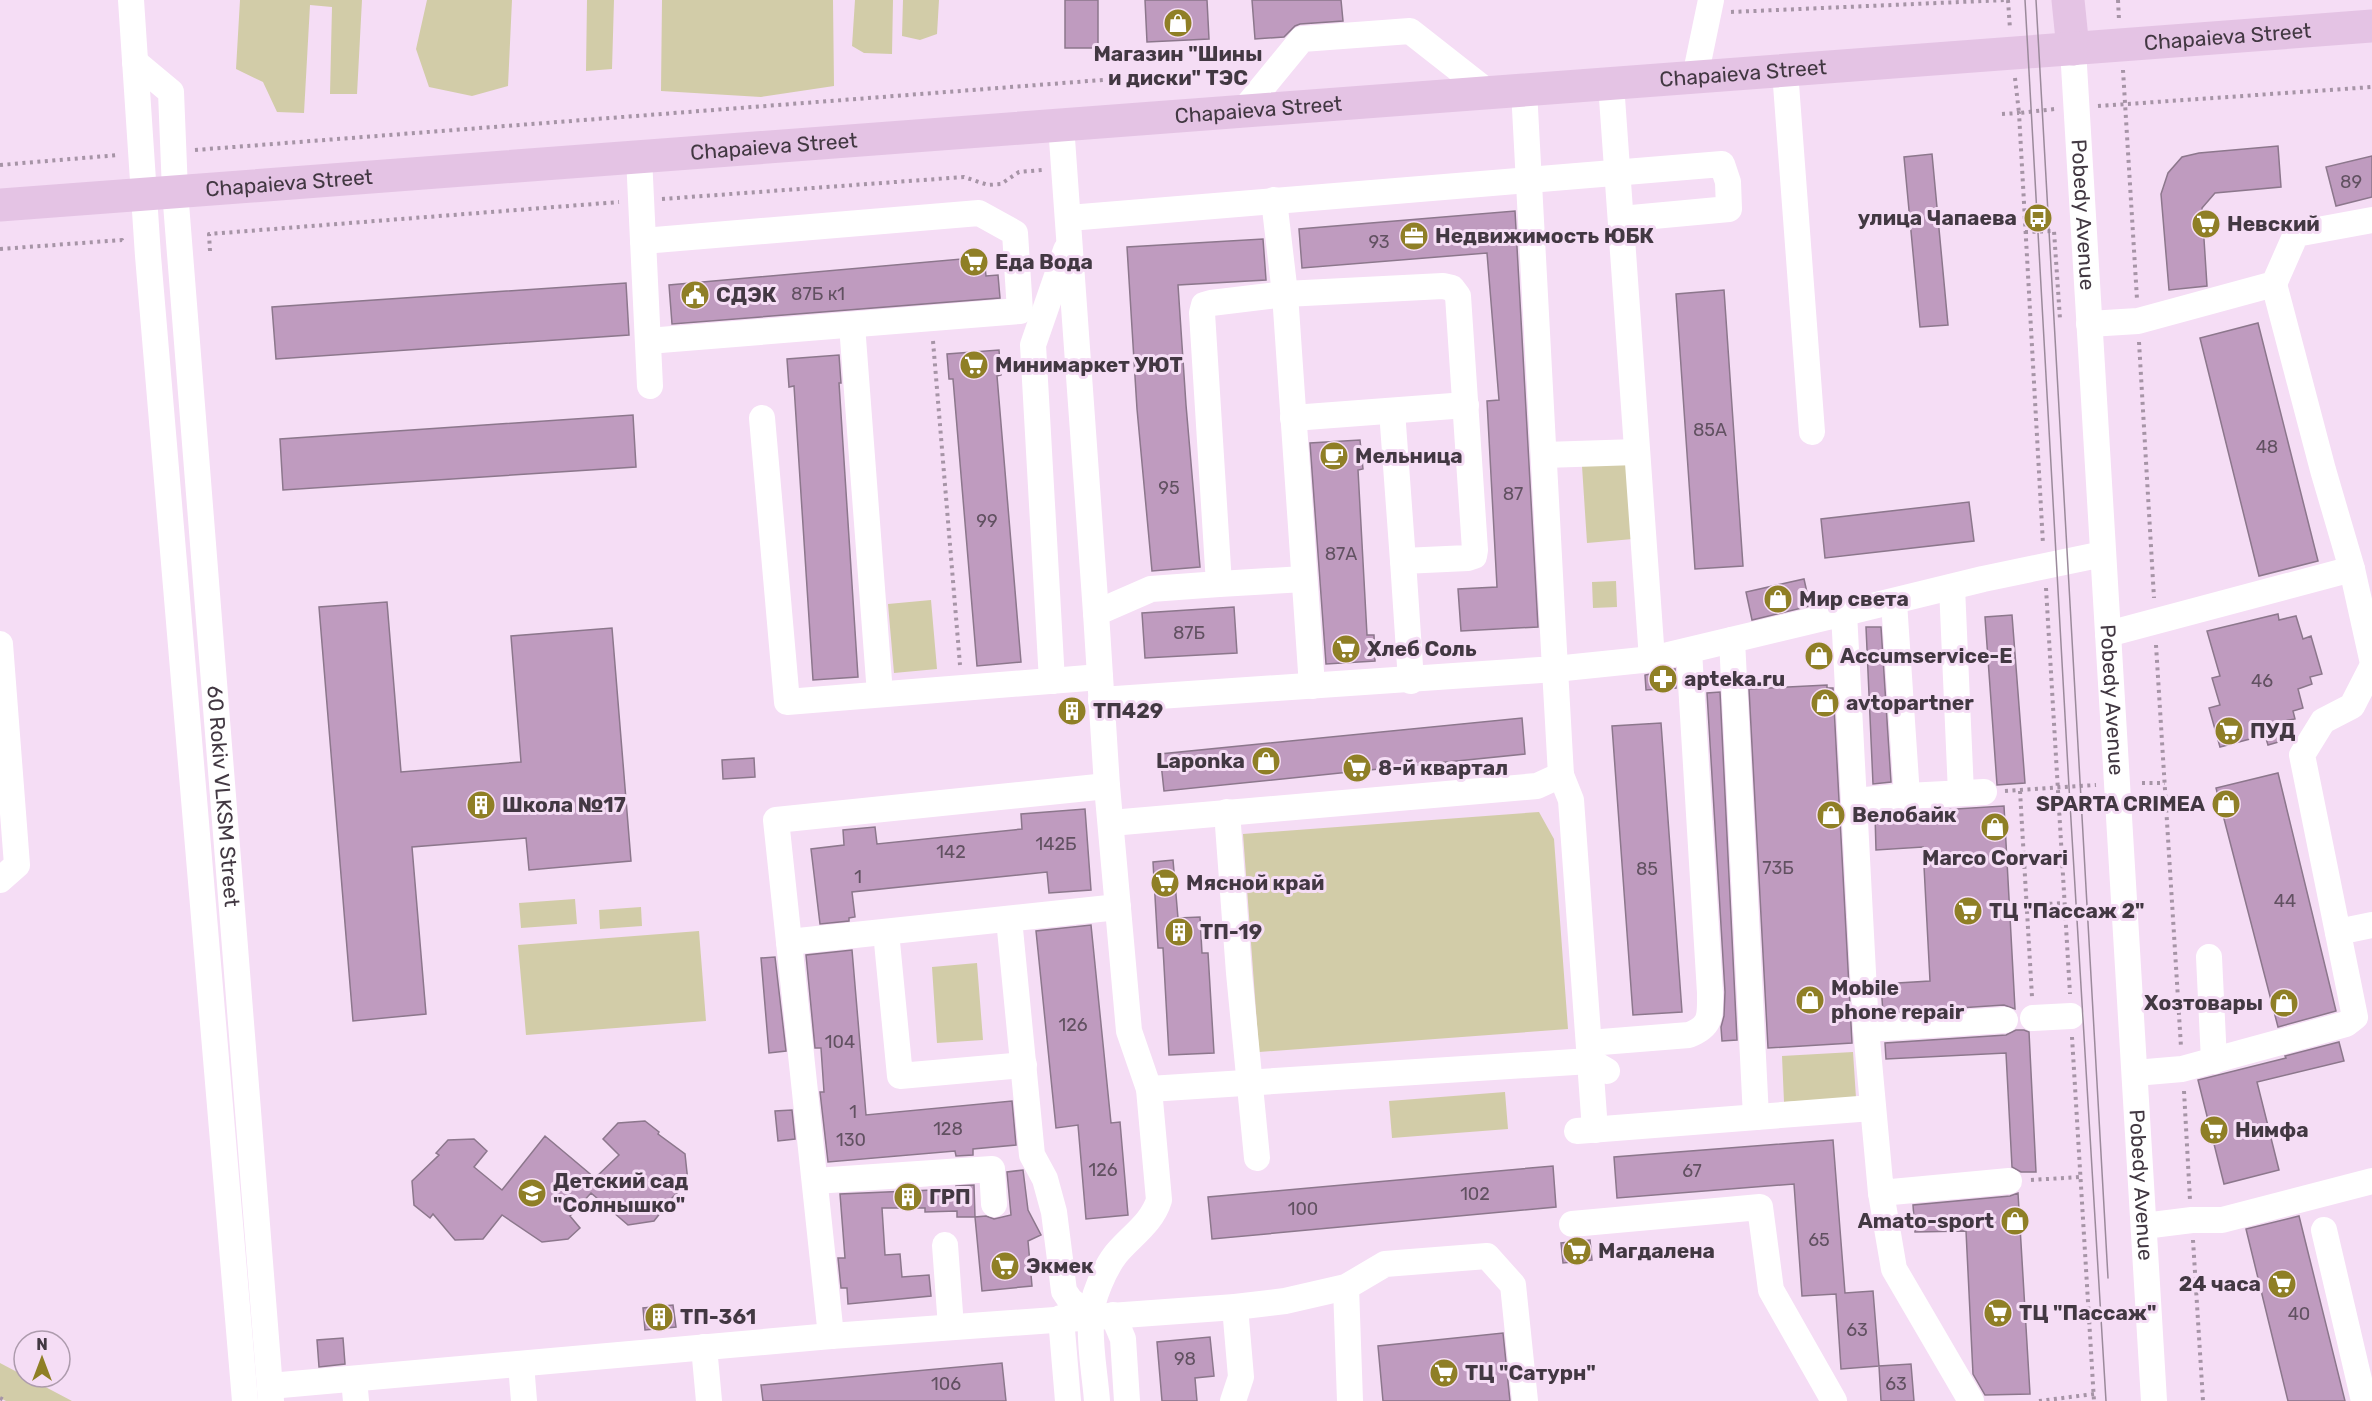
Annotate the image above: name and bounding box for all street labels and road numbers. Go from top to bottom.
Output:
street label: Chapaieva Street [2143,18,2312,55]
street label: Chapaieva Street [1658,54,1828,92]
street label: Chapaieva Street [1174,91,1343,128]
street label: Chapaieva Street [689,127,858,165]
street label: Pobedy Avenue [2066,138,2100,291]
street label: Chapaieva Street [205,164,374,201]
street label: Pobedy Avenue [2095,623,2129,776]
street label: 60 Rokiv VLKSM Street [202,684,245,908]
street label: Pobedy Avenue [2125,1109,2159,1261]

